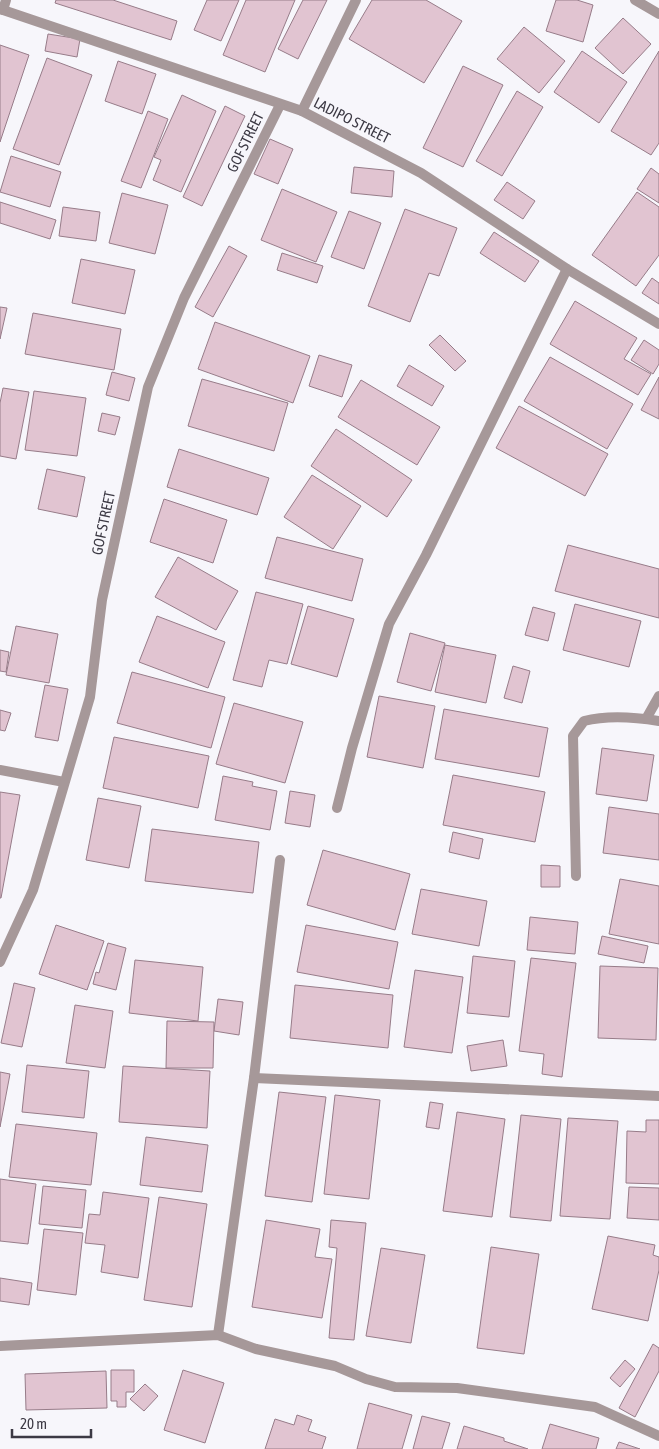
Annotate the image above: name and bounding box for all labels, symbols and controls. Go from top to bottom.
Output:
street label: LADIPO STREET [311,94,393,147]
street label: GOF STREET [223,109,267,175]
street label: GOF STREET [88,489,118,556]
scale bar [12,1406,91,1438]
text: 20 m [20,1415,47,1432]

